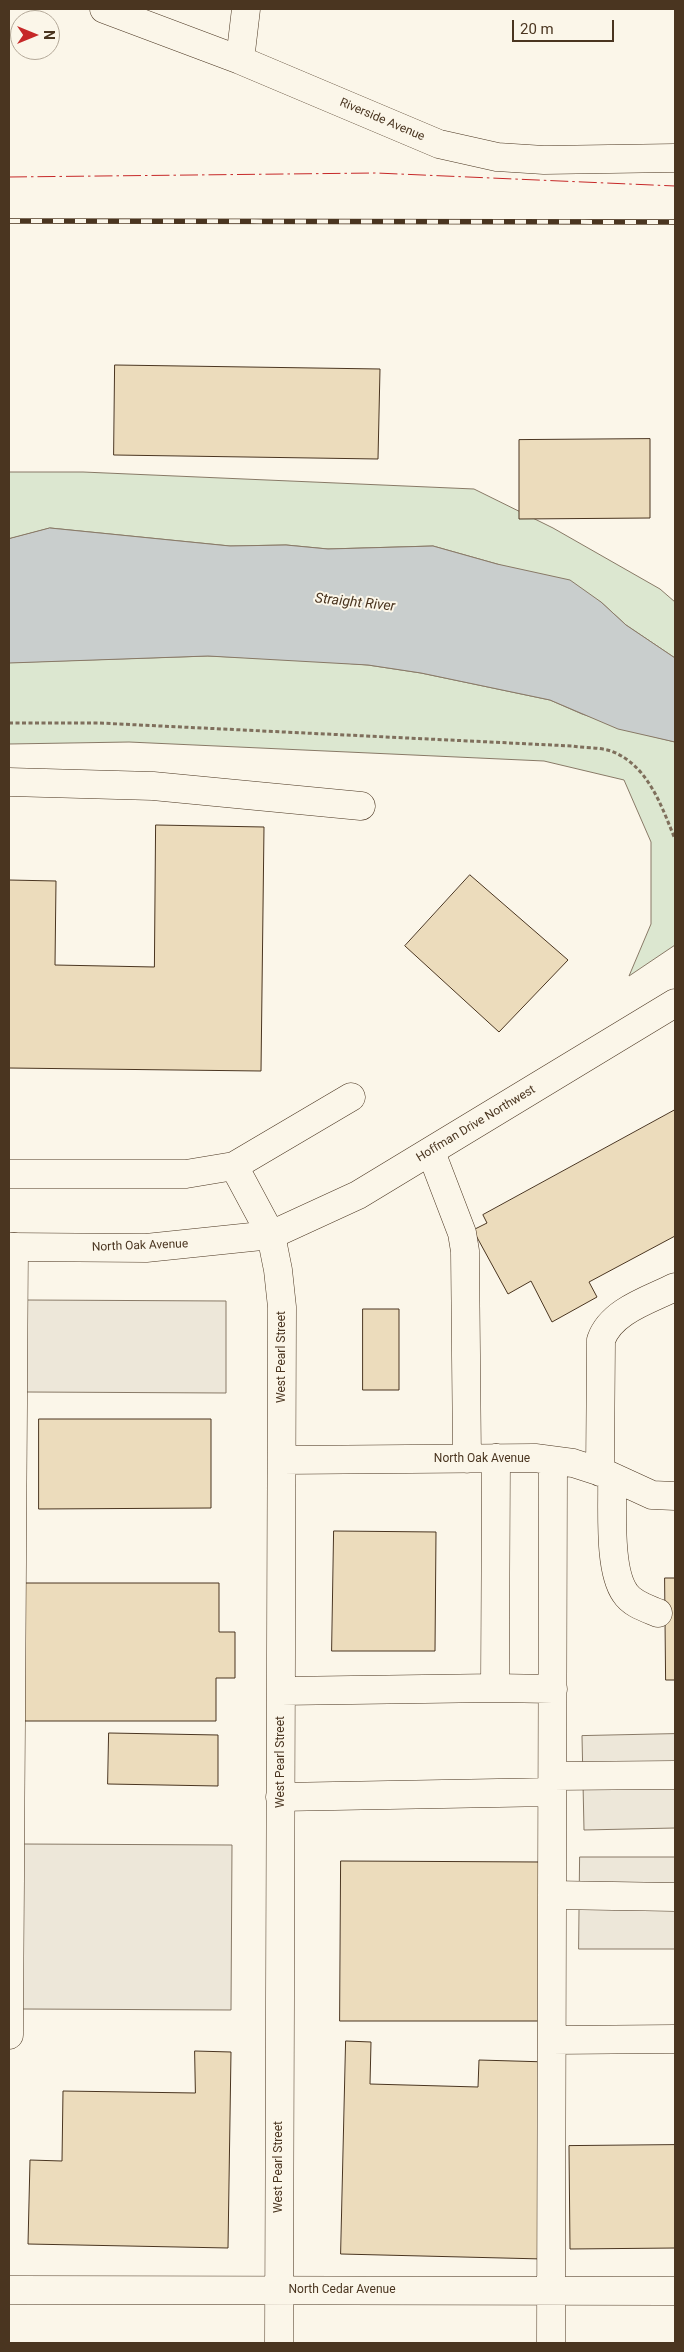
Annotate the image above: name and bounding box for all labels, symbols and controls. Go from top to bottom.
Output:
north arrow [10,10,60,60]
scale bar [514,10,616,42]
text: 20 m [520,20,554,38]
text: N [41,30,57,40]
street label: Riverside Avenue [337,96,427,144]
water label: Straight River [314,590,396,616]
street label: Hoffman Drive Northwest [414,1083,538,1165]
street label: North Oak Avenue [92,1237,188,1255]
street label: West Pearl Street [275,1311,289,1403]
street label: North Oak Avenue [434,1452,530,1466]
street label: West Pearl Street [274,1716,288,1808]
street label: West Pearl Street [272,2121,286,2213]
street label: North Cedar Avenue [288,2283,396,2297]

